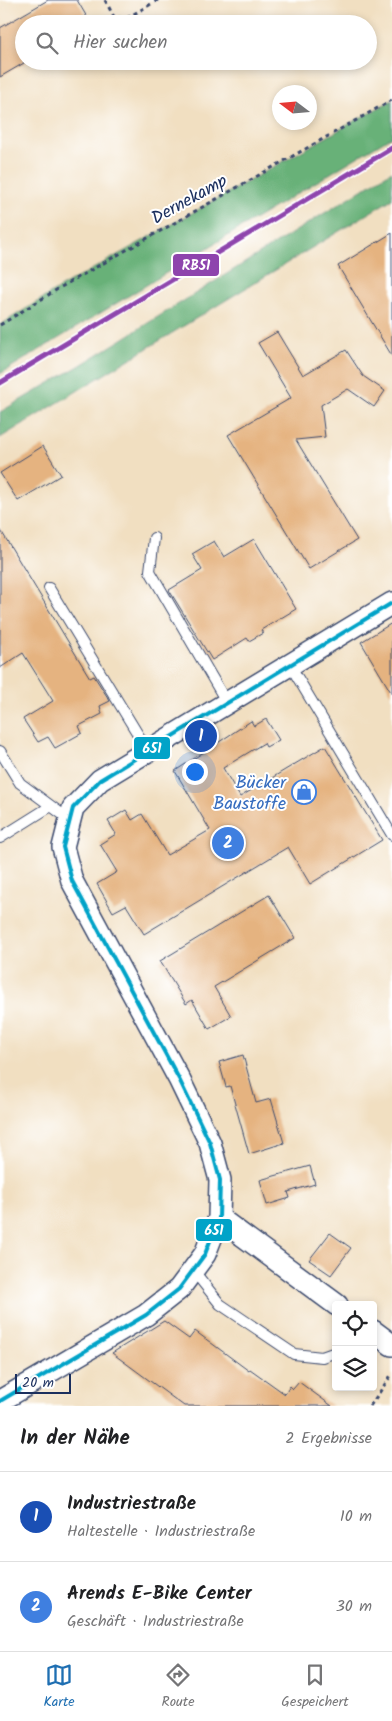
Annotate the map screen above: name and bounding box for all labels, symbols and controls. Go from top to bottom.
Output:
search box [15,15,377,70]
text: Hier suchen [73,28,167,58]
icon: search [33,29,61,57]
north arrow [272,85,317,130]
street label: Dernekamp [146,167,233,233]
line badge: RB51 [172,253,220,277]
text: RB51 [182,255,211,277]
pin: 1 [185,717,217,755]
line badge: 651 [133,736,171,760]
text: 651 [143,738,162,760]
your location [182,759,208,785]
place label: Bücker Baustoffe [213,769,287,819]
shop icon: Bücker Baustoffe [291,779,317,805]
pin: 2 [212,824,244,862]
line badge: 651 [195,1218,233,1242]
text: 651 [205,1220,224,1242]
map controls [332,1301,377,1391]
button: locate [332,1301,377,1346]
button: layers [332,1346,377,1391]
scale bar [15,1371,71,1394]
text: 20 m [22,1372,54,1394]
text: In der Nähe [20,1422,130,1455]
text: 2 Ergebnisse [285,1426,372,1451]
text: Industriestraße [67,1489,196,1519]
text: 1 [34,1504,38,1529]
text: 10 m [340,1504,372,1529]
text: Haltestelle · Industriestraße [67,1519,255,1544]
text: Arends E-Bike Center [67,1579,252,1609]
text: 2 [31,1594,41,1619]
text: 30 m [336,1594,372,1619]
text: Geschäft · Industriestraße [67,1609,244,1634]
tab: Karte [43,1661,75,1713]
tab: Route [161,1661,194,1713]
tab: Gespeichert [281,1661,349,1713]

